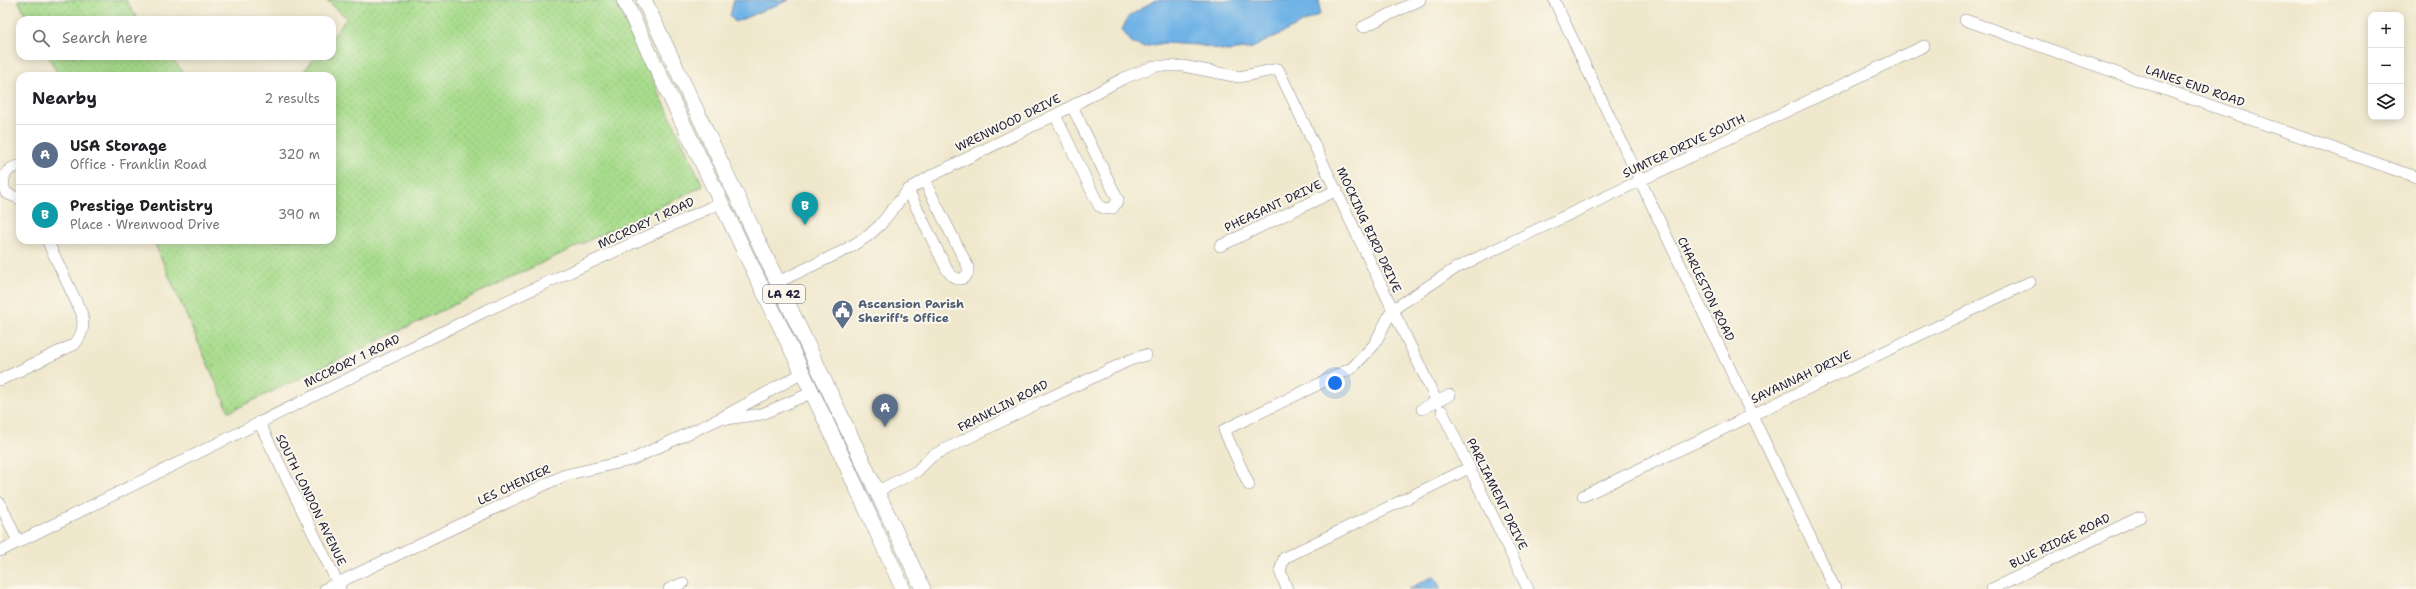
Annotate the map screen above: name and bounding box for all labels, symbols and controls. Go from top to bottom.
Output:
map controls [2368,12,2404,120]
button: + [2368,12,2404,48]
search box [16,16,336,60]
icon: search [30,27,52,49]
text: Search here [62,28,148,48]
button: − [2368,48,2404,84]
street label: LANES END ROAD [2143,61,2247,111]
button: layers [2368,84,2404,120]
text: Nearby [32,87,97,109]
text: 2 results [264,90,320,107]
street label: WRENWOOD DRIVE [953,91,1063,155]
street label: SUMTER DRIVE SOUTH [1620,110,1748,182]
text: USA Storage [70,136,167,156]
text: A [40,146,50,163]
text: 320 m [278,146,320,163]
text: Office · Franklin Road [70,156,207,173]
street label: MOCKING BIRD DRIVE [1333,165,1405,295]
street label: PHEASANT DRIVE [1222,176,1324,236]
pin: B [792,192,818,225]
street label: MCCRORY 1 ROAD [595,194,697,252]
text: Prestige Dentistry [70,196,213,216]
text: B [41,206,49,223]
text: 390 m [278,206,320,223]
text: Place · Wrenwood Drive [70,216,220,233]
street label: CHARLESTON ROAD [1674,234,1738,344]
road number: LA 42 [763,285,805,303]
place label: Ascension Parish Sheriff's Office [858,296,964,326]
public building icon: Ascension Parish Sheriff's Office [829,298,855,331]
street label: MCCRORY 1 ROAD [301,331,403,391]
street label: SAVANNAH DRIVE [1748,347,1854,407]
your location [1325,373,1345,393]
street label: FRANKLIN ROAD [955,376,1051,436]
pin: A [872,394,898,427]
street label: SOUTH LONDON AVENUE [272,431,350,569]
street label: PARLIAMENT DRIVE [1463,435,1531,553]
street label: LES CHENIER [475,461,553,509]
street label: BLUE RIDGE ROAD [2007,510,2113,572]

